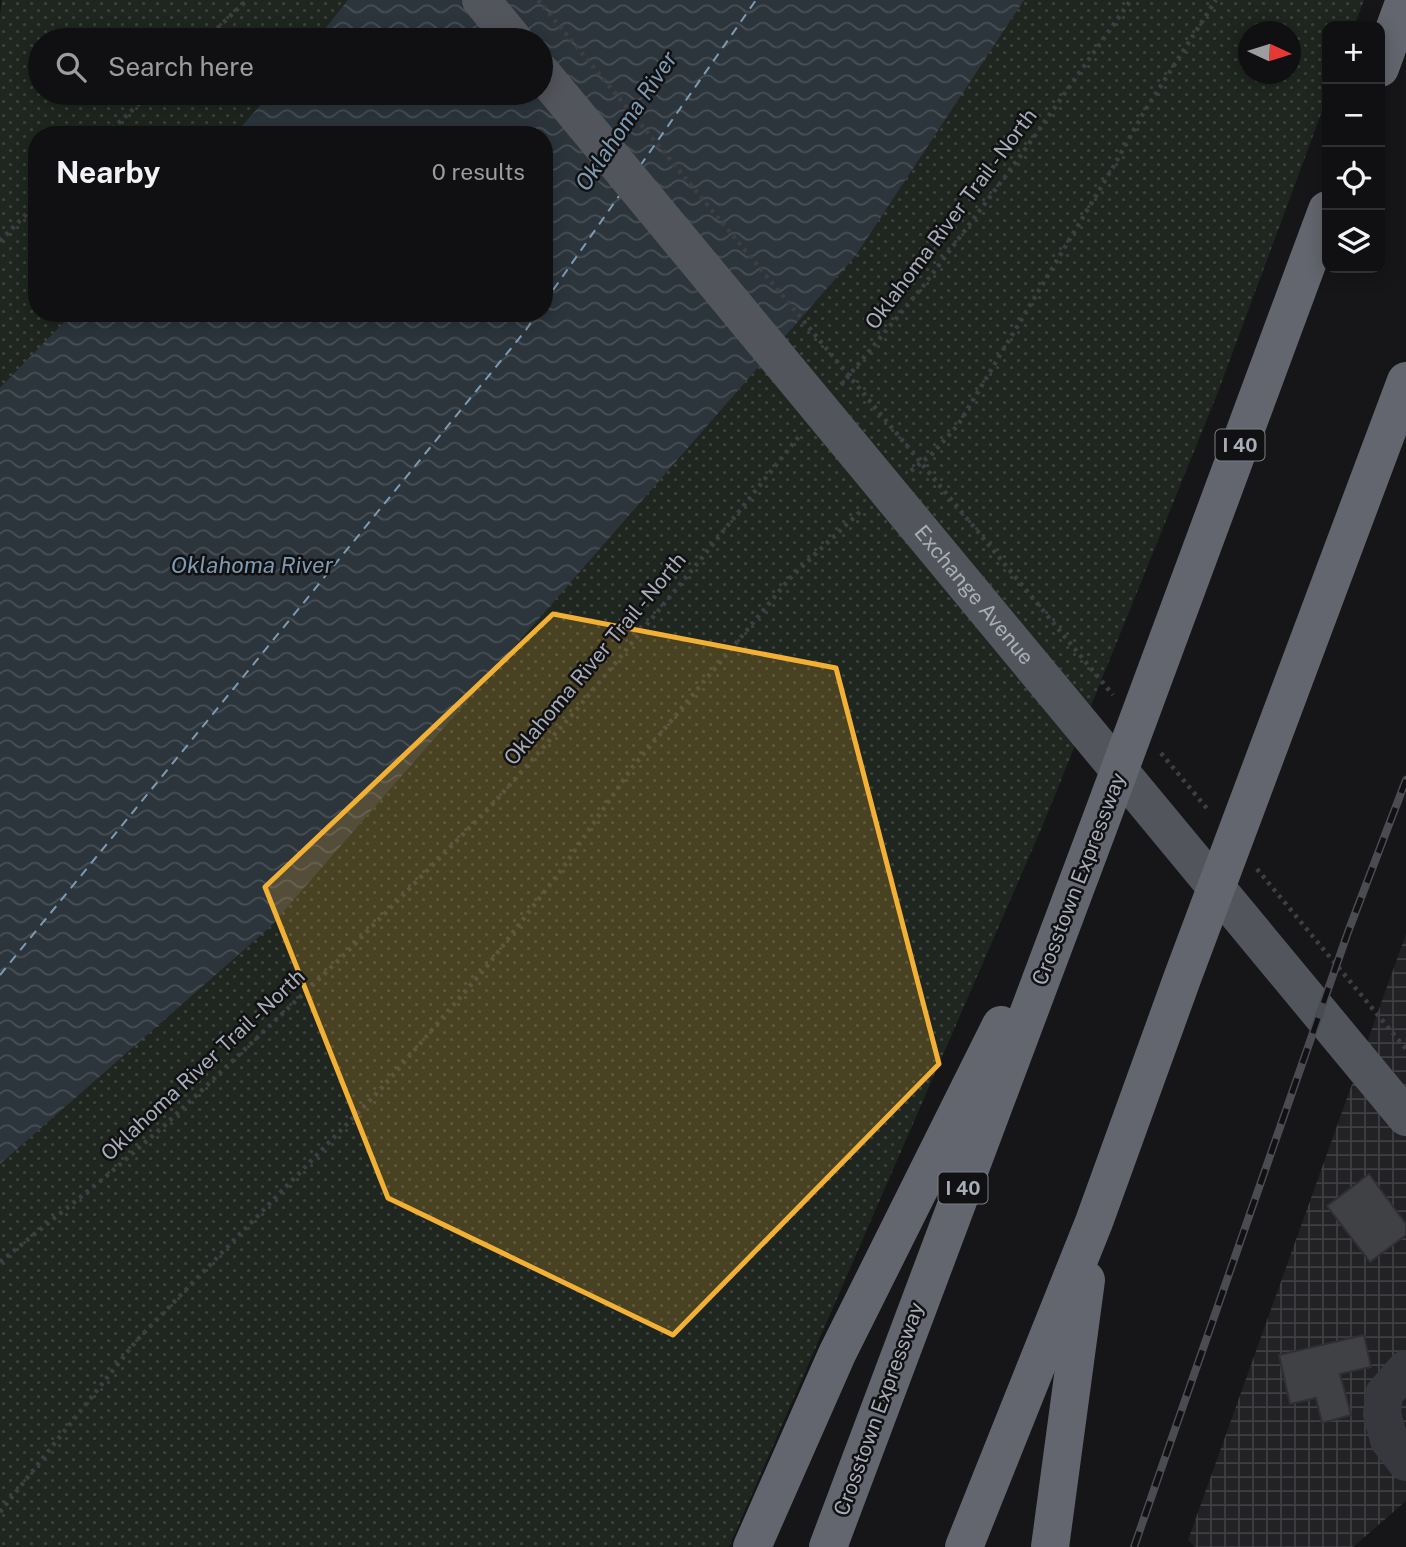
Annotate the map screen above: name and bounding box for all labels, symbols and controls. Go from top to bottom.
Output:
north arrow [1238,21,1301,84]
map controls [1322,21,1385,273]
button: + [1322,21,1385,84]
search box [28,28,553,105]
water label: Oklahoma River [569,46,682,196]
icon: search [52,48,90,86]
text: Search here [108,51,254,82]
button: − [1322,84,1385,147]
street label: Oklahoma River Trail - North [859,104,1042,334]
button: locate [1322,147,1385,210]
text: Nearby [56,154,160,190]
text: 0 results [432,158,525,185]
button: layers [1322,210,1385,273]
road number: I 40 [1216,430,1264,460]
street label: Exchange Avenue [909,520,1039,669]
street label: Oklahoma River Trail - North [498,547,691,770]
water label: Oklahoma River [171,551,333,578]
street label: Crosstown Expressway [1026,769,1131,988]
street label: Oklahoma River Trail - North [96,964,310,1166]
road number: I 40 [939,1172,988,1204]
street label: Crosstown Expressway [828,1299,929,1519]

